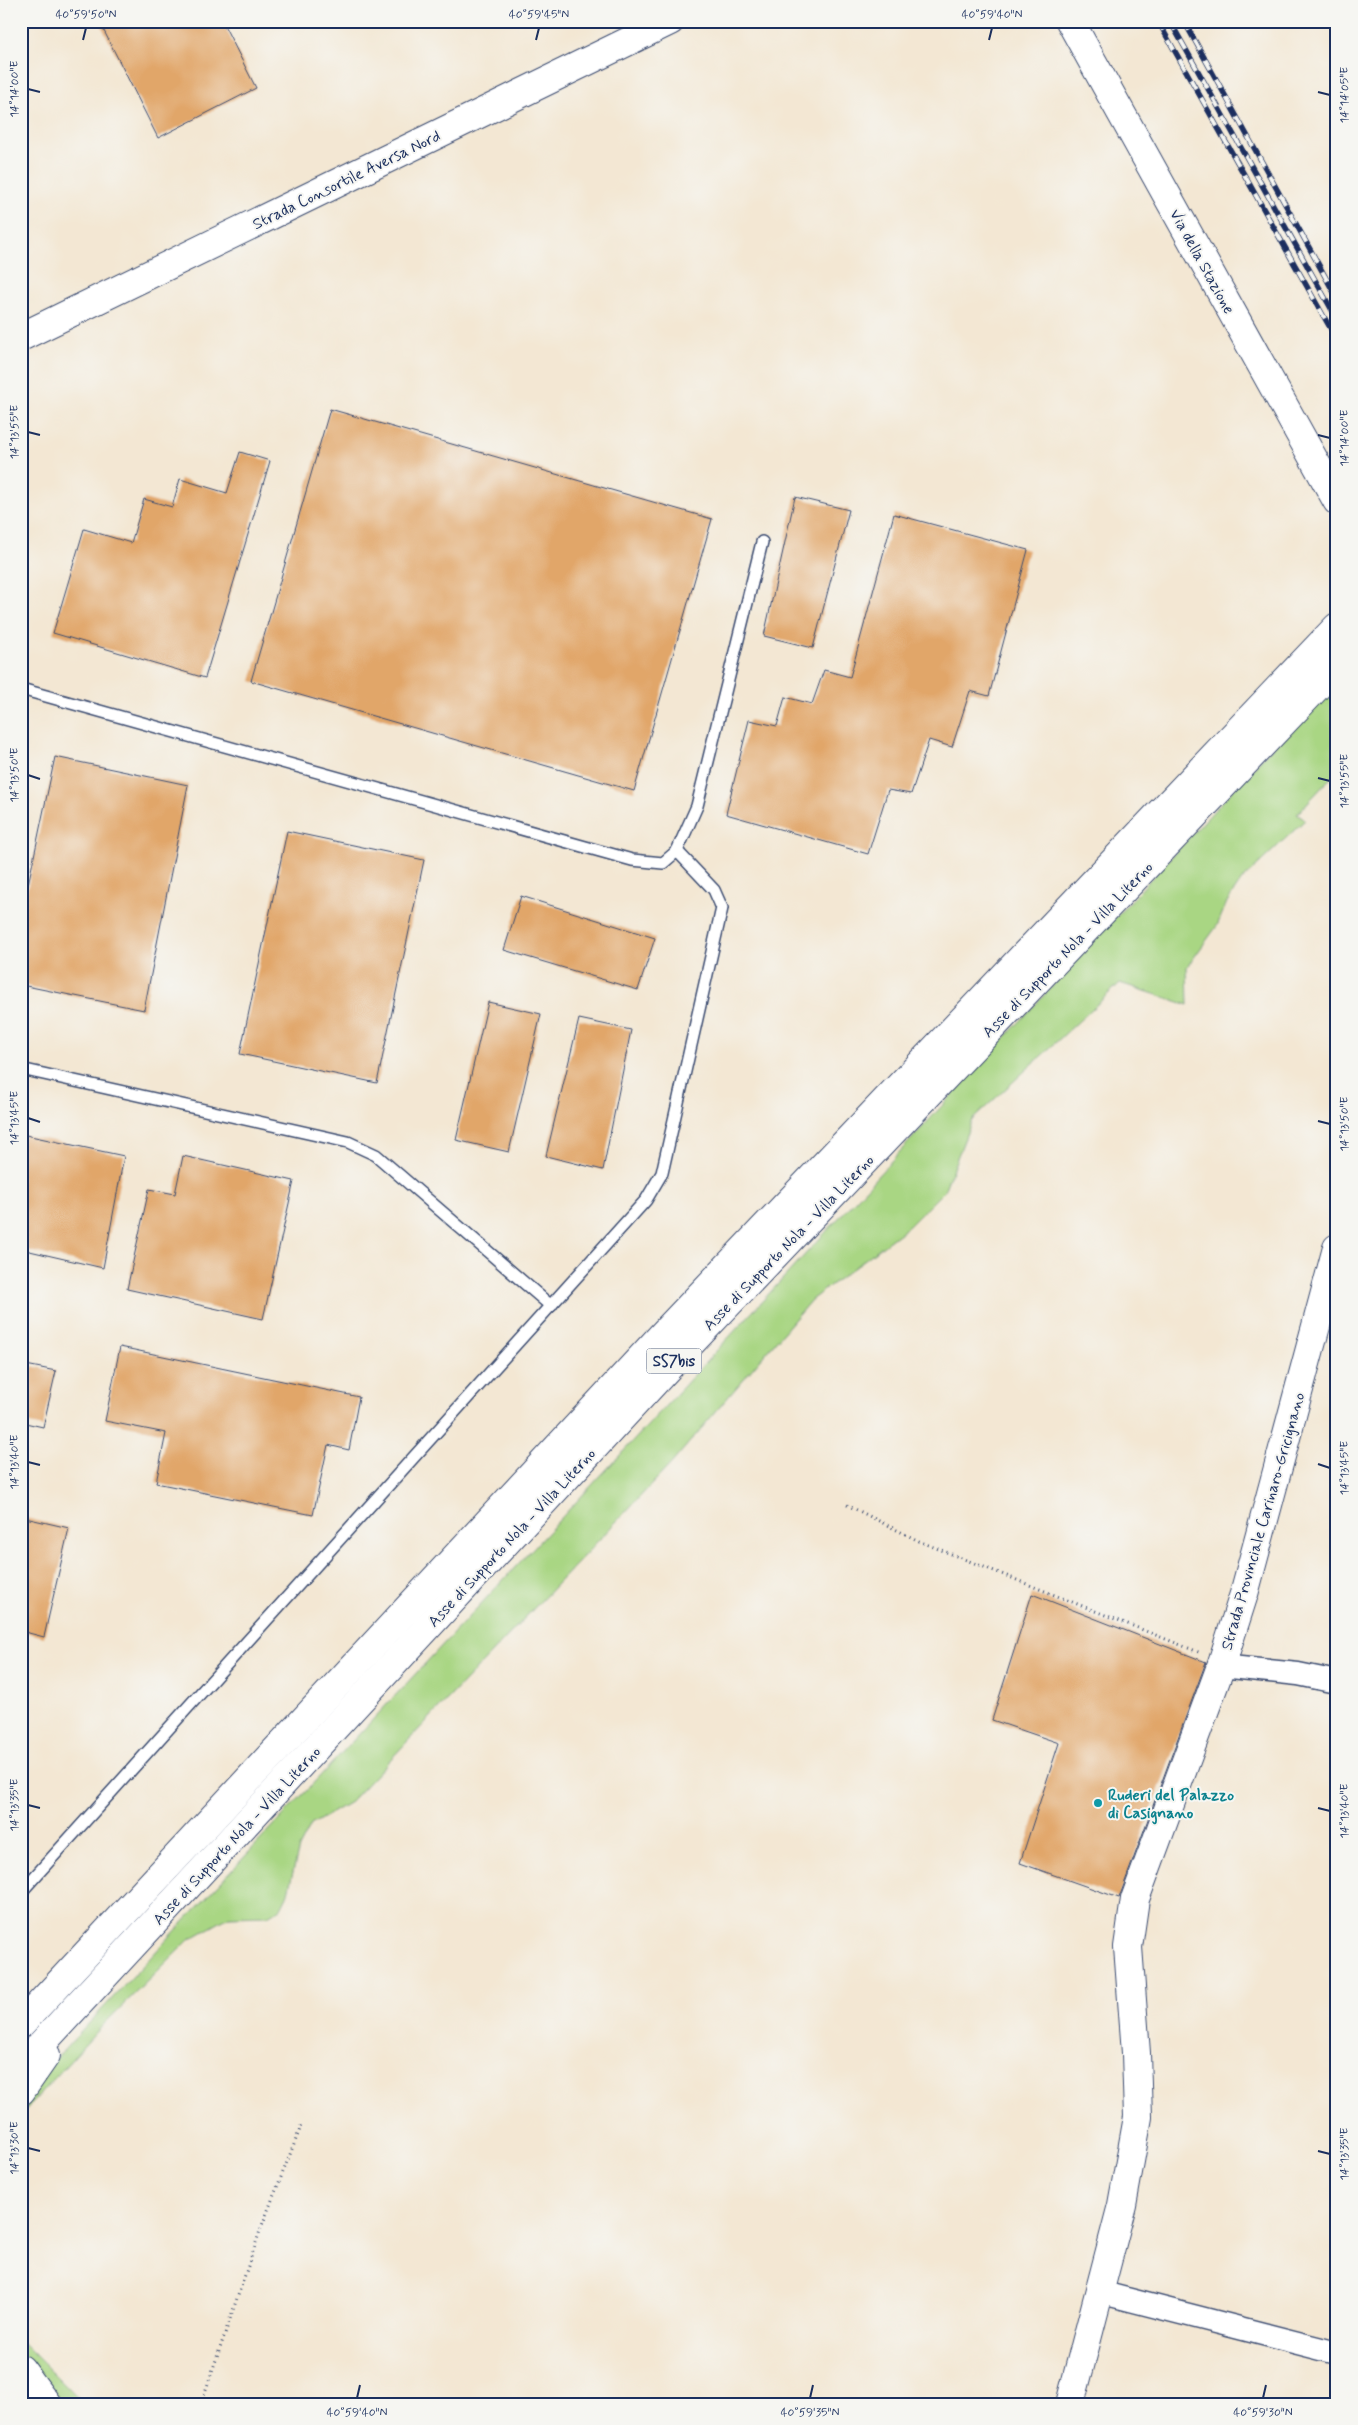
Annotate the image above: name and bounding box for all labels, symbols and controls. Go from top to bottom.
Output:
text: 40°59'50"N [55,7,117,23]
text: 40°59'45"N [509,7,569,23]
text: 40°59'40"N [961,7,1023,23]
text: 14°14'00"E [7,61,23,117]
text: 14°14'05"E [1337,67,1353,123]
street label: Strada Consortile Aversa Nord [249,126,444,235]
street label: Via della Stazione [1164,206,1239,318]
text: 14°13'55"E [7,405,23,459]
text: 14°14'00"E [1337,410,1353,466]
text: 14°13'50"E [7,747,23,803]
text: 14°13'55"E [1337,754,1353,808]
street label: Asse di Supporto Nola - Villa Literno [978,857,1158,1043]
text: 14°13'45"E [7,1091,23,1145]
text: 14°13'50"E [1337,1096,1353,1152]
street label: Asse di Supporto Nola - Villa Literno [699,1150,879,1336]
road number: SS7bis [646,1348,702,1374]
street label: Strada Provinciale Carinaro-Gricignano [1217,1390,1310,1653]
text: 14°13'40"E [7,1435,23,1489]
text: 14°13'45"E [1337,1441,1353,1495]
street label: Asse di Supporto Nola - Villa Literno [423,1444,601,1632]
street label: Asse di Supporto Nola - Villa Literno [148,1742,326,1930]
text: 14°13'35"E [7,1779,23,1831]
text: 14°13'40"E [1337,1784,1353,1838]
place label: Ruderi del Palazzo di Casignano [1108,1785,1234,1825]
marker: Ruderi del Palazzo di Casignano [1092,1797,1104,1809]
text: 14°13'30"E [7,2121,23,2175]
text: 14°13'35"E [1337,2128,1353,2180]
text: 40°59'40"N [326,2405,388,2421]
text: 40°59'35"N [781,2405,839,2421]
text: 40°59'30"N [1233,2405,1293,2421]

